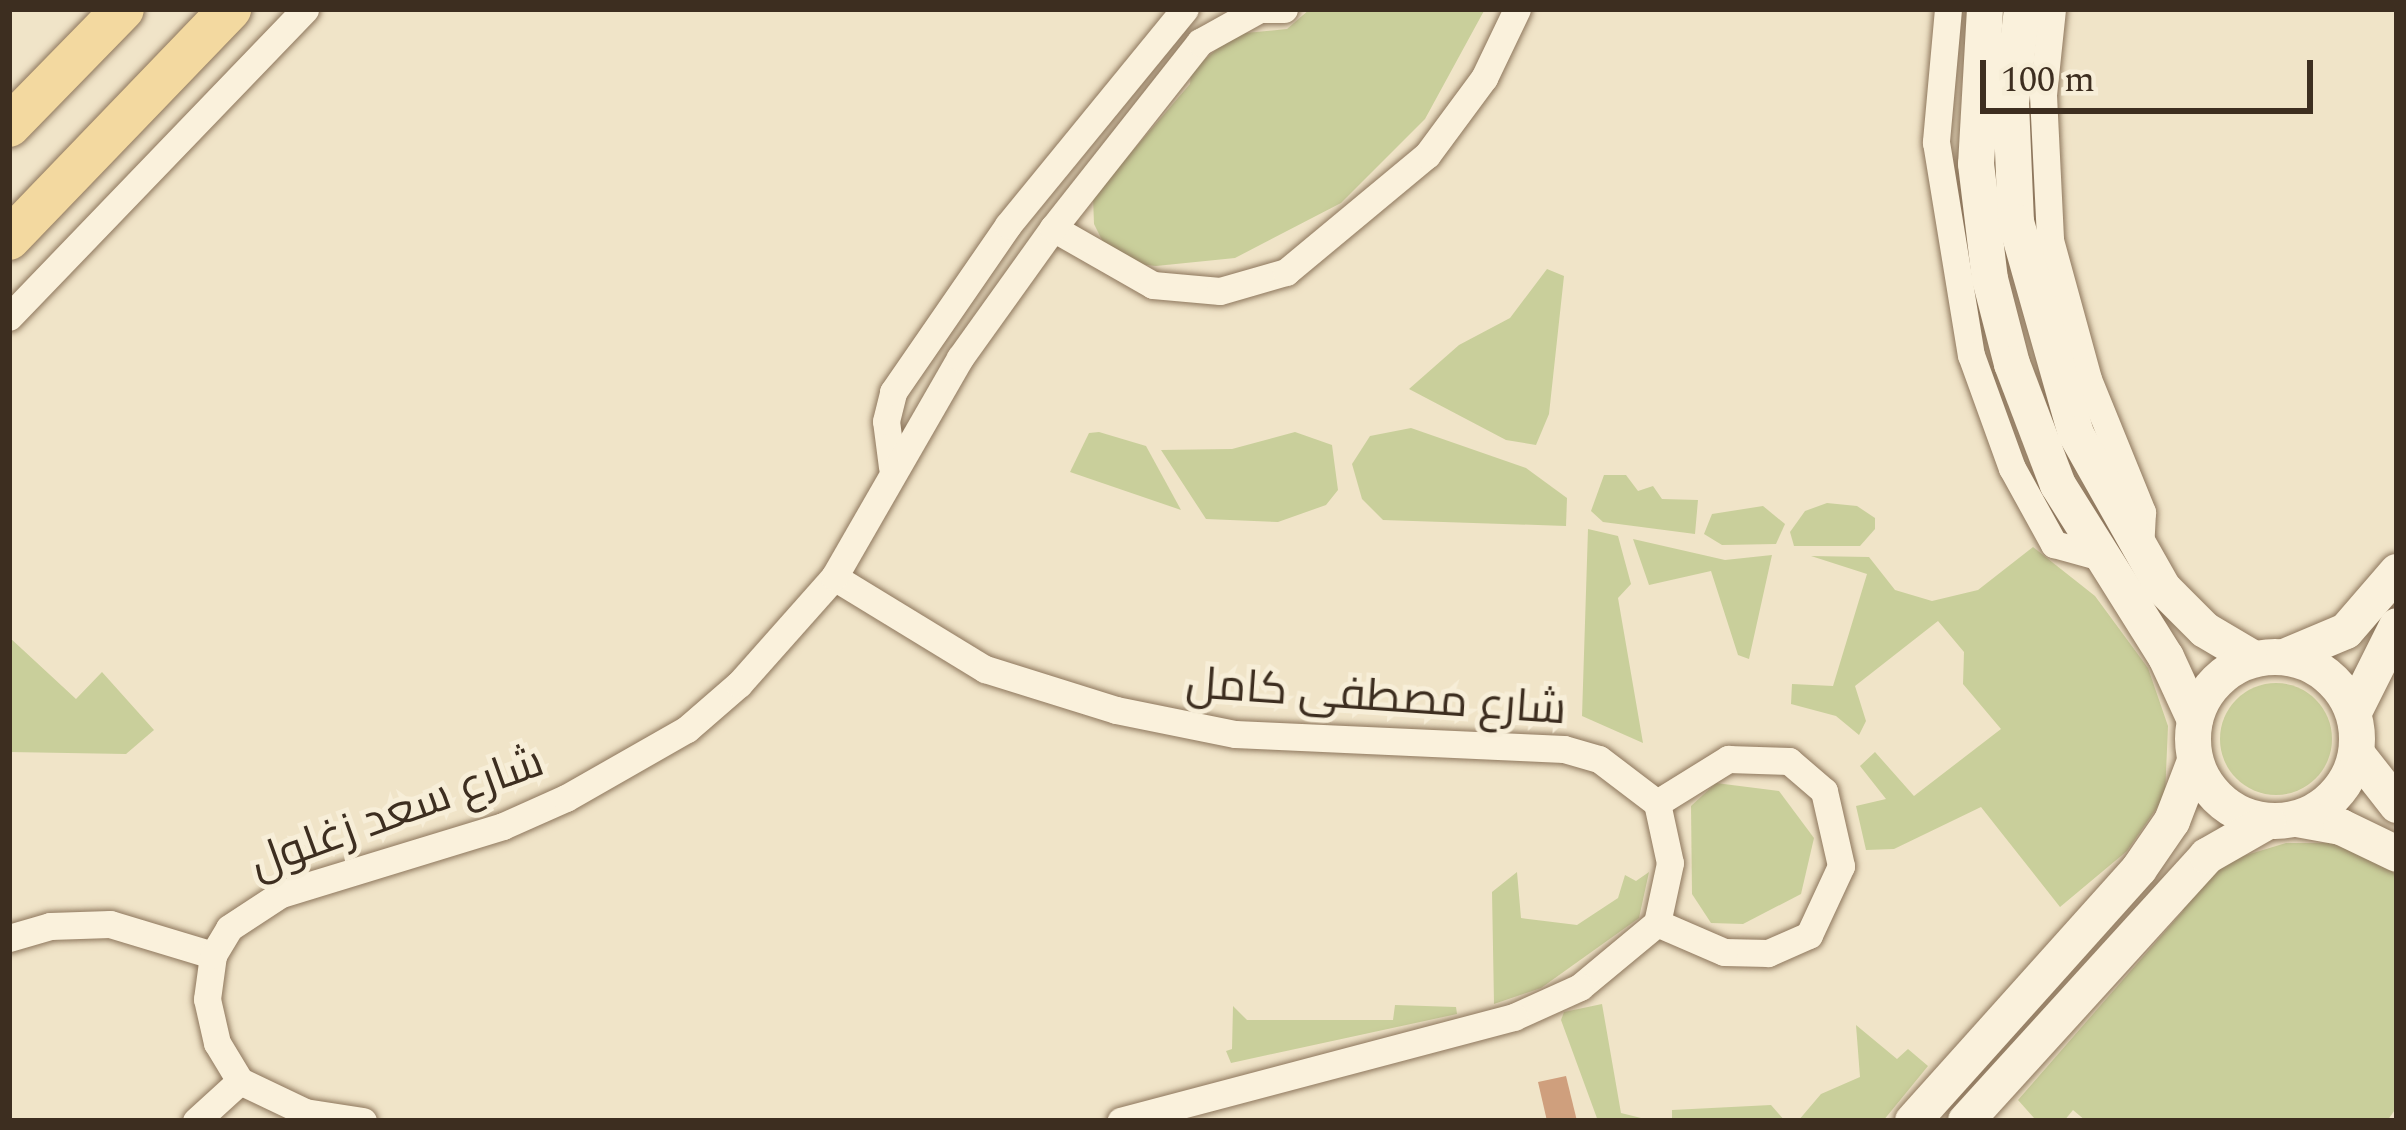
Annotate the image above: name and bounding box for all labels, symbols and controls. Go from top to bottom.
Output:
scale bar [1986,36,2319,110]
text: 100 m [2001,53,2095,108]
street label: شارع مصطفى كامل [1184,657,1568,737]
street label: شارع سعد زغلول [243,735,551,891]

